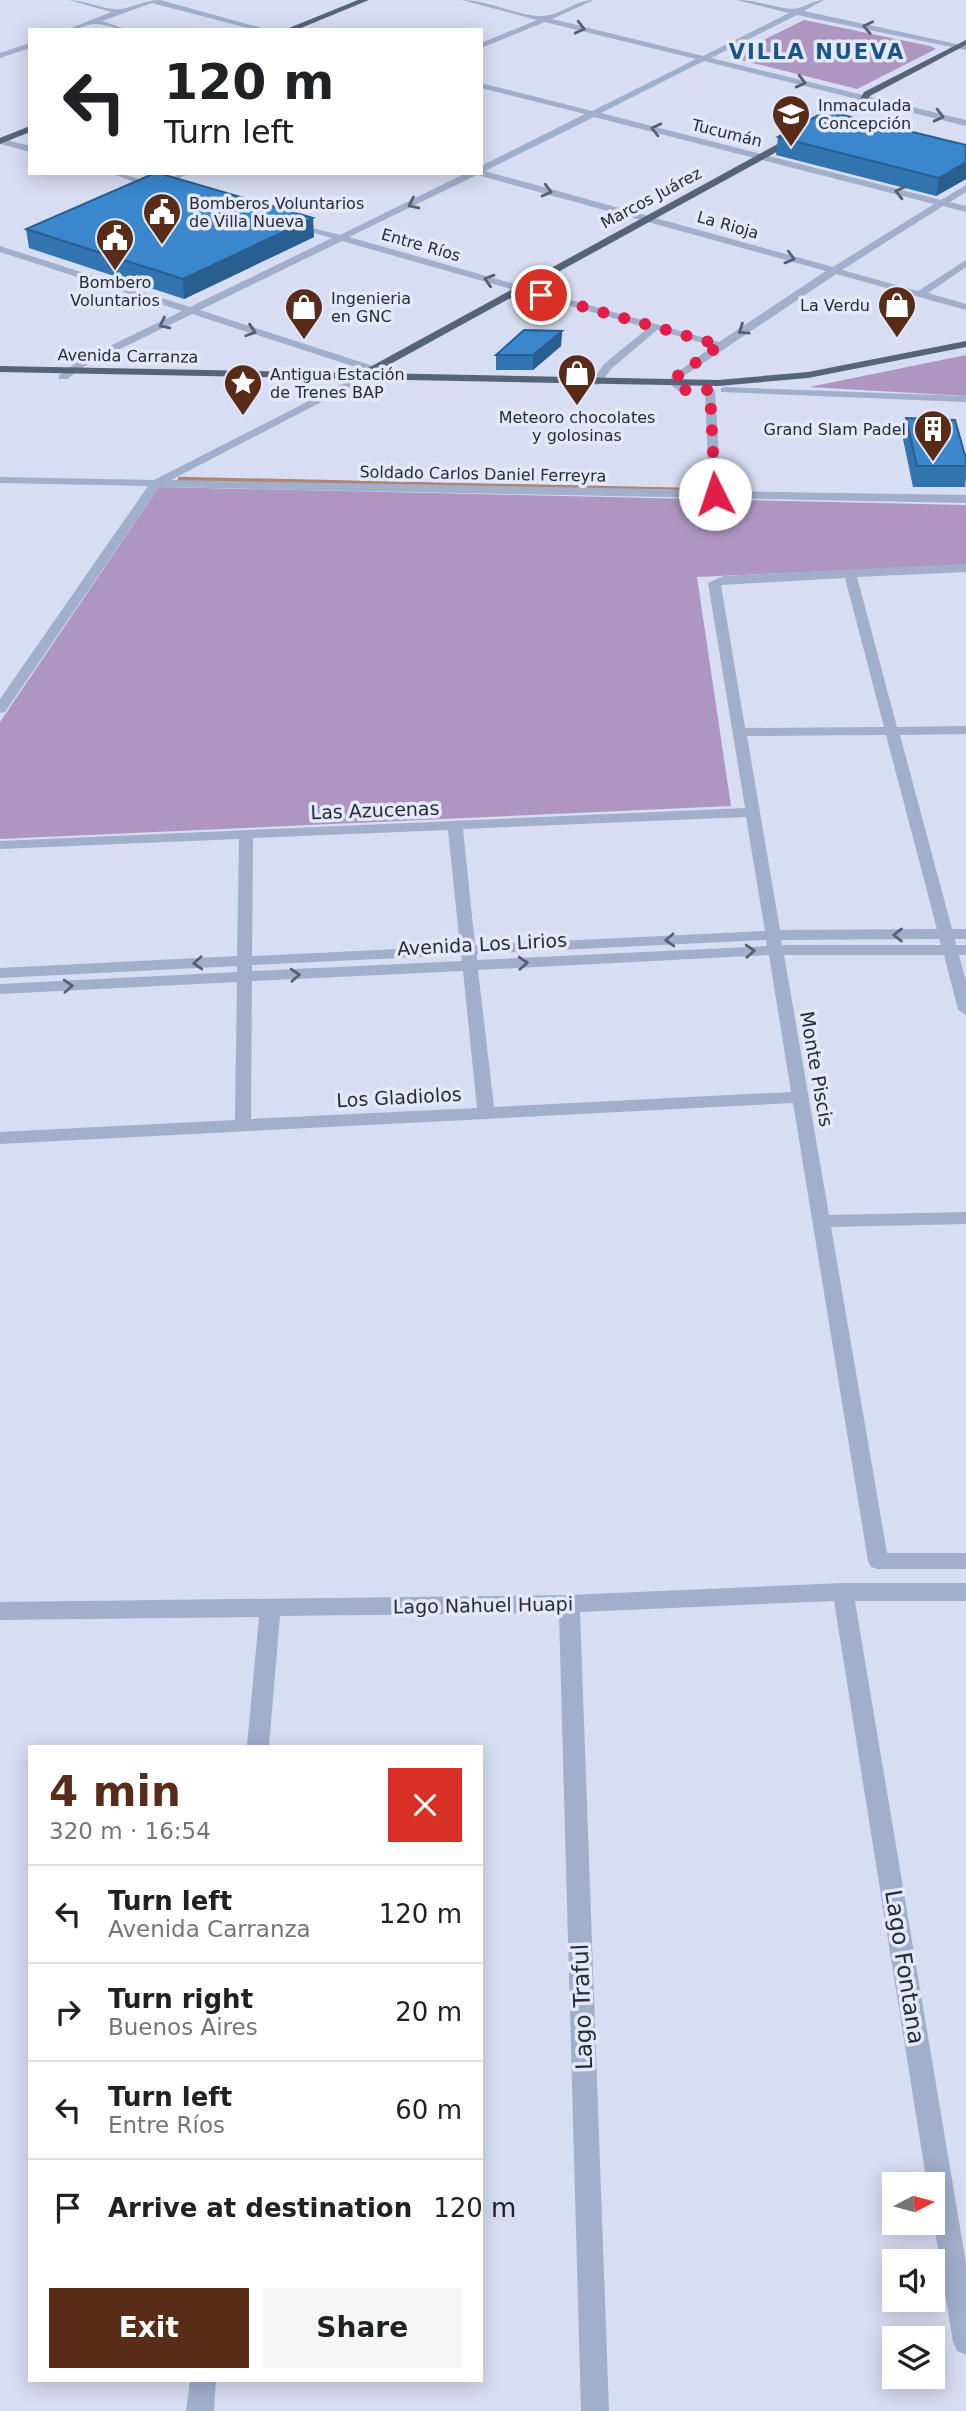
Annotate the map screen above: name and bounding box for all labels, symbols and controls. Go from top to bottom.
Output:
one-way arrow [574,20,586,34]
one-way arrow [862,21,874,36]
district label: VILLA NUEVA [729,40,905,64]
text: 120 m [164,54,334,111]
icon: left [49,56,140,147]
one-way arrow [795,74,807,88]
school or university icon: Inmaculada Concepción [770,93,812,148]
place label: Inmaculada Concepción [818,96,911,133]
one-way arrow [933,108,945,122]
text: Turn left [164,113,294,151]
street label: Tucumán [689,115,764,151]
one-way arrow [650,123,662,137]
street label: Marcos Juárez [598,164,704,232]
one-way arrow [541,183,553,197]
one-way arrow [894,186,906,200]
public building icon: Bomberos Voluntarios de Villa Nueva [141,191,183,246]
place label: Bomberos Voluntarios de Villa Nueva [189,194,364,231]
one-way arrow [408,195,420,209]
street label: La Rioja [695,207,761,243]
public building icon: Bombero Voluntarios [94,217,136,272]
street label: Entre Ríos [379,225,463,265]
one-way arrow [784,250,796,264]
pin [511,265,571,325]
place label: Bombero Voluntarios [70,273,160,310]
one-way arrow [483,274,495,289]
icon: arrive [522,276,560,314]
shop icon: La Verdu [876,284,918,339]
shop icon: Ingenieria en GNC [283,286,325,341]
place label: Ingenieria en GNC [331,289,411,326]
place label: La Verdu [800,296,870,315]
one-way arrow [159,316,171,330]
one-way arrow [738,321,751,334]
one-way arrow [245,322,257,337]
street label: Avenida Carranza [57,345,199,367]
shop icon: Meteoro chocolates y golosinas [556,352,598,407]
place icon: Antigua Estación de Trenes BAP [222,362,264,417]
place label: Antigua Estación de Trenes BAP [270,365,405,402]
place label: Meteoro chocolates y golosinas [499,408,655,445]
building icon: Grand Slam Padel [912,408,954,463]
place label: Grand Slam Padel [764,420,906,439]
position arrow [678,457,752,531]
street label: Soldado Carlos Daniel Ferreyra [359,462,607,486]
street label: Las Azucenas [310,797,440,823]
one-way arrow [892,927,903,942]
street label: Avenida Los Lirios [396,929,568,959]
one-way arrow [665,932,676,947]
one-way arrow [745,944,756,959]
one-way arrow [517,955,528,970]
one-way arrow [193,956,204,971]
one-way arrow [290,967,301,982]
one-way arrow [63,979,74,994]
street label: Monte Piscis [796,1009,838,1129]
street label: Los Gladiolos [336,1083,462,1111]
street label: Lago Nahuel Huapi [393,1592,573,1618]
text: 4 min [49,1767,181,1816]
button: close [388,1768,462,1842]
text: 320 m · 16:54 [49,1818,211,1844]
text: Turn left [108,1886,232,1916]
street label: Lago Fontana [880,1888,930,2046]
icon: left [49,1895,87,1933]
text: 120 m [379,1899,462,1929]
text: Avenida Carranza [108,1916,311,1942]
street label: Lago Traful [567,1943,597,2071]
text: Turn right [108,1984,253,2014]
icon: right [49,1993,87,2031]
text: 20 m [395,1997,462,2027]
text: Buenos Aires [108,2014,258,2040]
text: Turn left [108,2082,232,2112]
icon: left [49,2091,87,2129]
text: 60 m [395,2095,462,2125]
text: Entre Ríos [108,2112,225,2138]
north arrow [882,2172,945,2235]
map controls [882,2172,945,2389]
icon: arrive [49,2189,87,2227]
text: Arrive at destination [108,2193,412,2223]
text: 120 m [433,2193,516,2223]
button: sound [882,2249,945,2312]
button: Exit [49,2288,249,2368]
button: Share [263,2288,462,2368]
button: layers [882,2326,945,2389]

